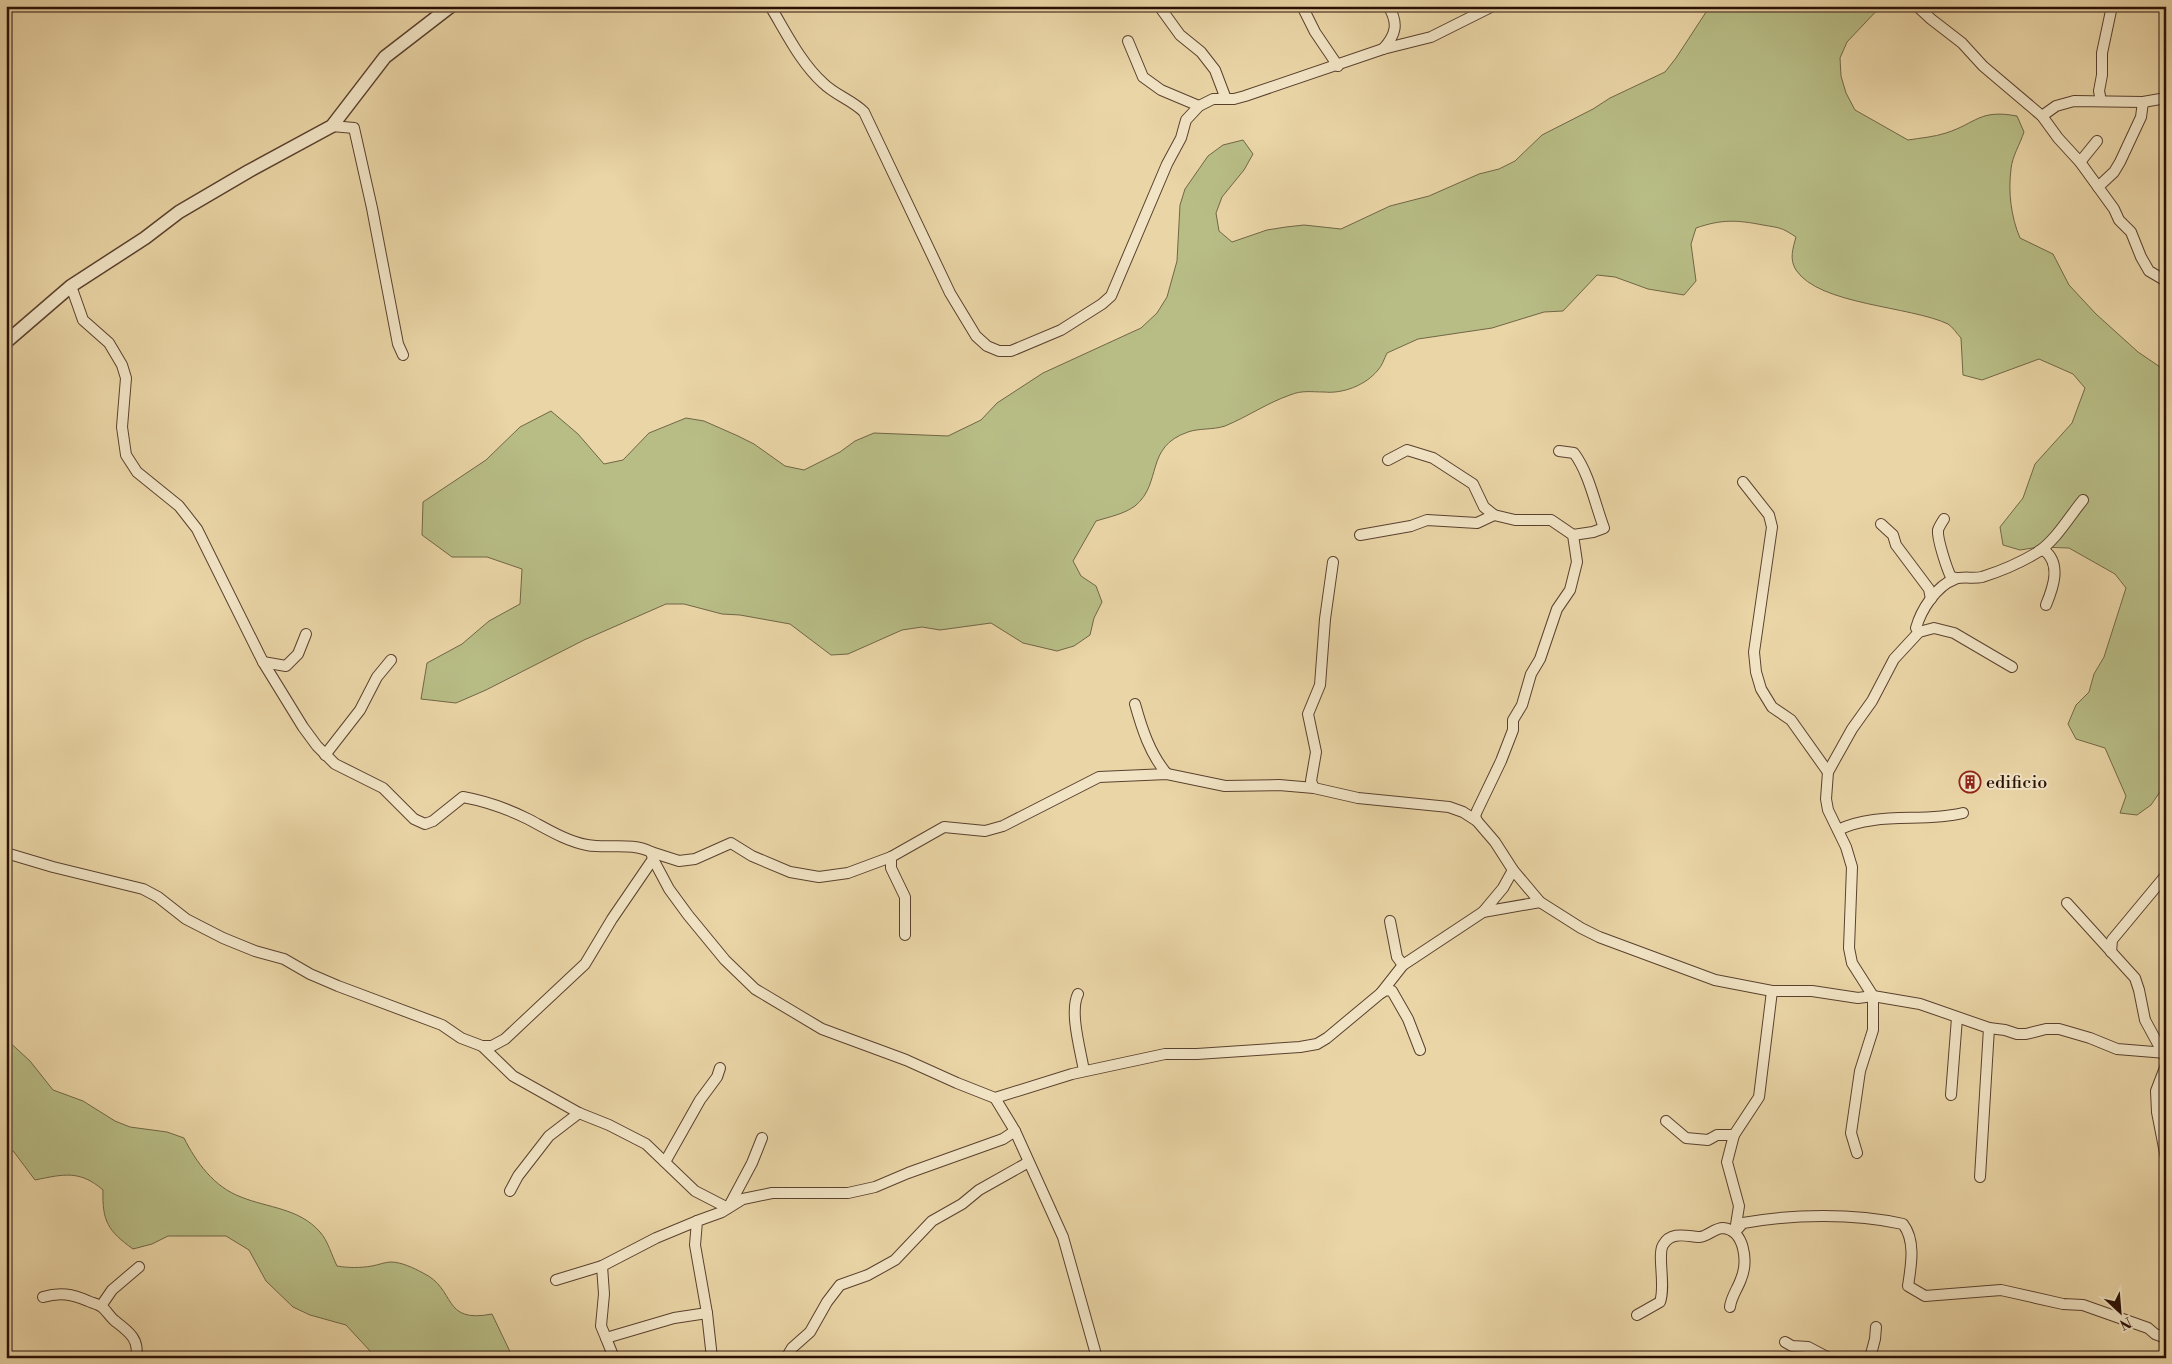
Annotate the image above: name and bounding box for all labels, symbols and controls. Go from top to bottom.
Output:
building icon: edificio [1958,770,1982,794]
place label: edificio [1986,771,2047,794]
north arrow [2094,1286,2144,1336]
text: N [2116,1312,2134,1333]

